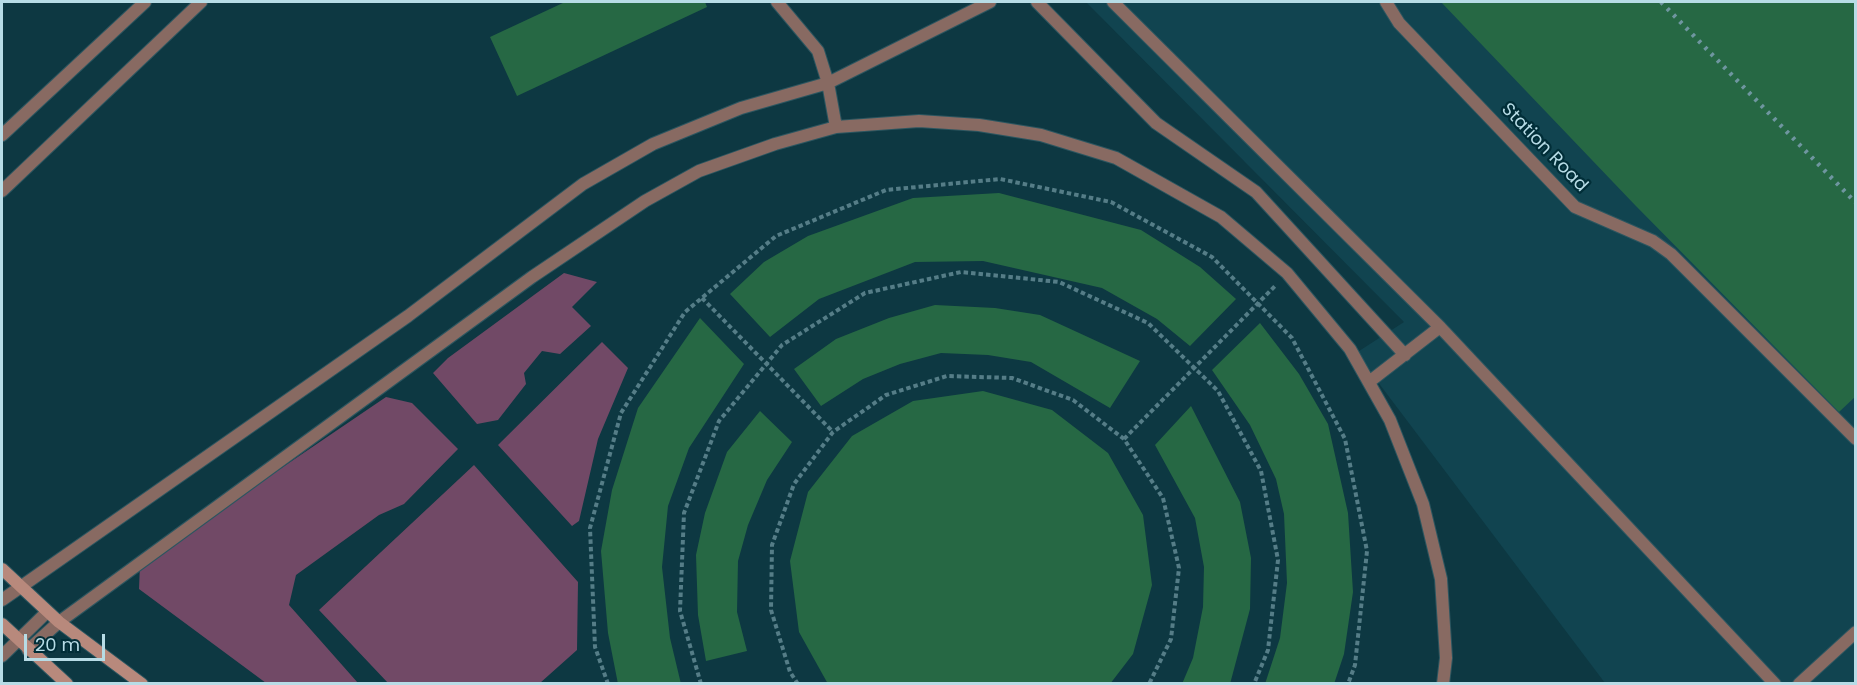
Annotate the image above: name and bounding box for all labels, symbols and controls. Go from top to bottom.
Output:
street label: Station Road [1496,99,1592,197]
scale bar [27,622,108,660]
text: 20 m [35,632,80,657]

